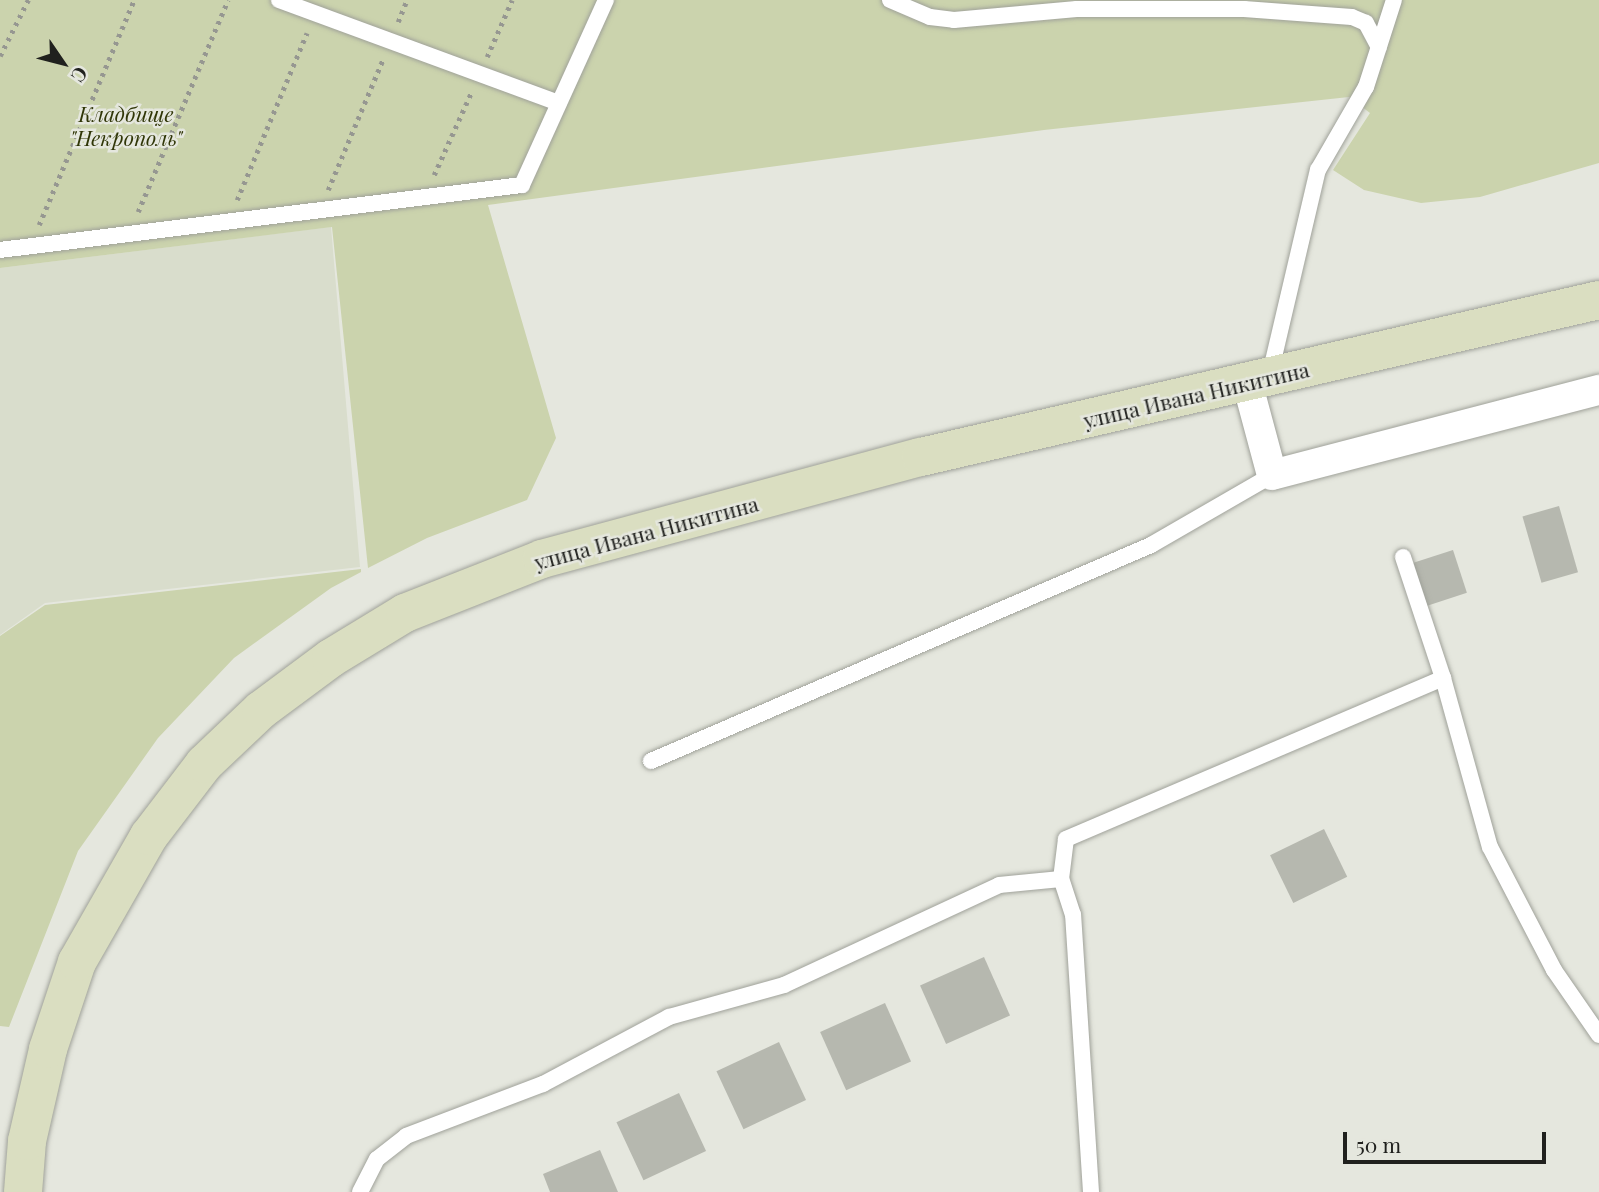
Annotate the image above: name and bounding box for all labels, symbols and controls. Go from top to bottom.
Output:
north arrow [28,28,98,98]
text: С [66,62,95,88]
park label: Кладбище "Некрополь" [70,100,182,150]
street label: улица Ивана Никитина [1081,356,1311,432]
street label: улица Ивана Никитина [531,490,761,574]
scale bar [1347,1118,1550,1162]
text: 50 m [1356,1130,1401,1158]

